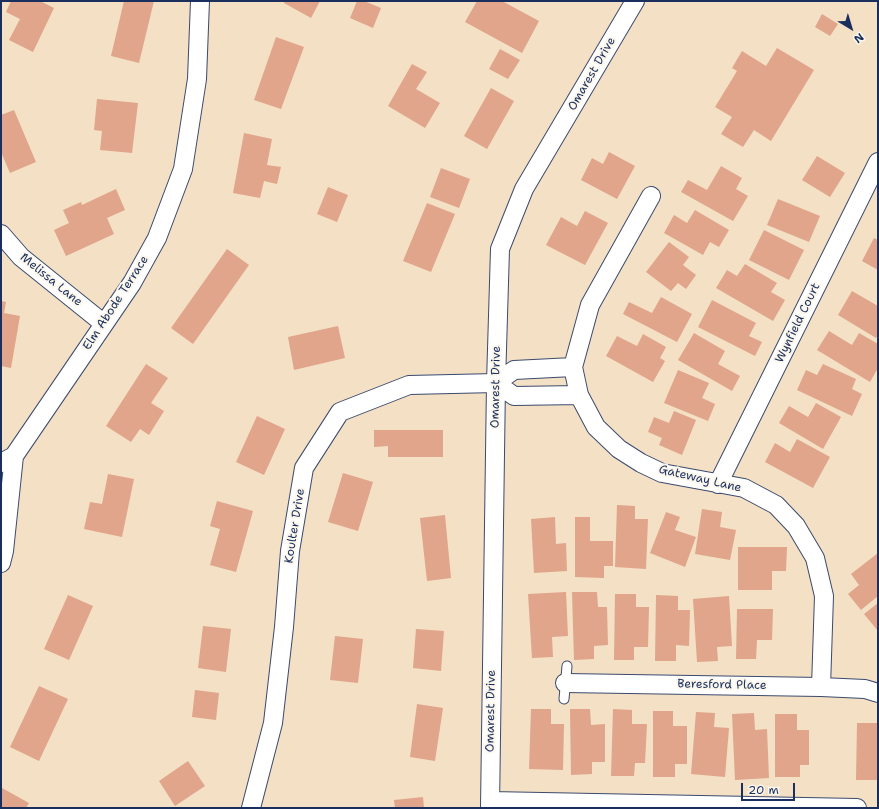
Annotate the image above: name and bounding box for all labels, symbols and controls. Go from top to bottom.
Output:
north arrow [831,8,871,48]
text: N [851,29,867,46]
street label: Omarest Drive [565,35,619,113]
street label: Melissa Lane [17,251,85,309]
street label: Elm Abode Terrace [80,253,152,353]
street label: Wynfield Court [773,281,823,365]
street label: Omarest Drive [488,346,504,428]
street label: Gateway Lane [657,462,743,496]
street label: Koulter Drive [282,488,308,564]
street label: Omarest Drive [483,670,499,752]
street label: Beresford Place [677,677,767,693]
scale bar [743,775,797,801]
text: 20 m [748,782,779,798]

